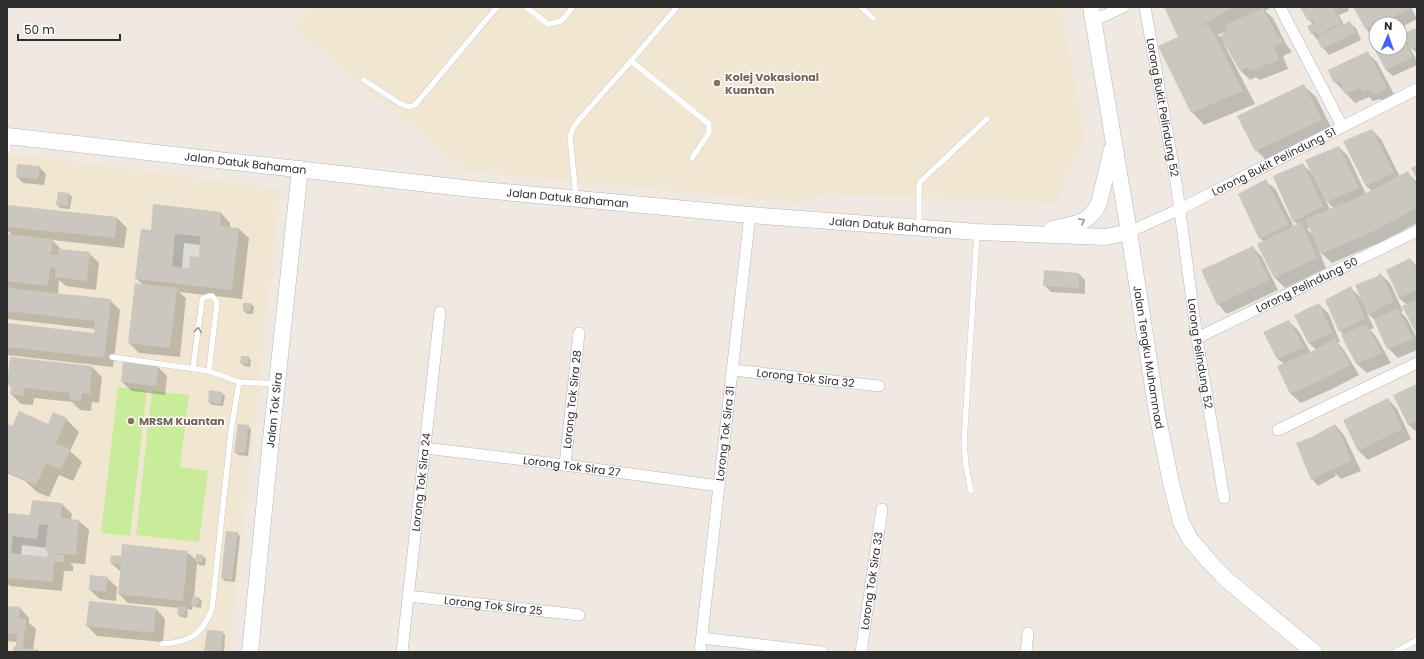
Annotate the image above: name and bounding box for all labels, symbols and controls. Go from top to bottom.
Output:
scale bar [18,16,120,42]
north arrow [1368,16,1408,56]
text: N [1384,18,1393,34]
text: 50 m [24,21,55,38]
street label: Lorong Bukit Pelindung 52 [1143,37,1183,178]
place label: Kolej Vokasional Kuantan [725,69,819,98]
marker: Kolej Vokasional Kuantan [712,78,722,88]
street label: Lorong Bukit Pelindung 51 [1209,123,1339,200]
street label: Jalan Datuk Bahaman [184,148,307,178]
street label: Jalan Datuk Bahaman [506,184,629,212]
street label: Jalan Datuk Bahaman [829,213,952,238]
one-way arrow [1078,218,1086,226]
street label: Lorong Pelindung 50 [1253,253,1361,316]
street label: Jalan Tengku Muhammad [1129,284,1168,430]
street label: Lorong Pelindung 52 [1184,298,1217,410]
one-way arrow [193,326,202,333]
street label: Lorong Tok Sira 28 [559,349,585,449]
street label: Lorong Tok Sira 32 [756,365,855,391]
street label: Jalan Tok Sira [262,372,286,449]
street label: Lorong Tok Sira 31 [712,385,738,482]
place label: MRSM Kuantan [139,413,225,429]
marker: MRSM Kuantan [126,416,136,426]
street label: Lorong Tok Sira 24 [408,432,434,532]
street label: Lorong Tok Sira 27 [522,452,622,480]
street label: Lorong Tok Sira 33 [856,531,887,631]
street label: Lorong Tok Sira 25 [443,592,544,619]

